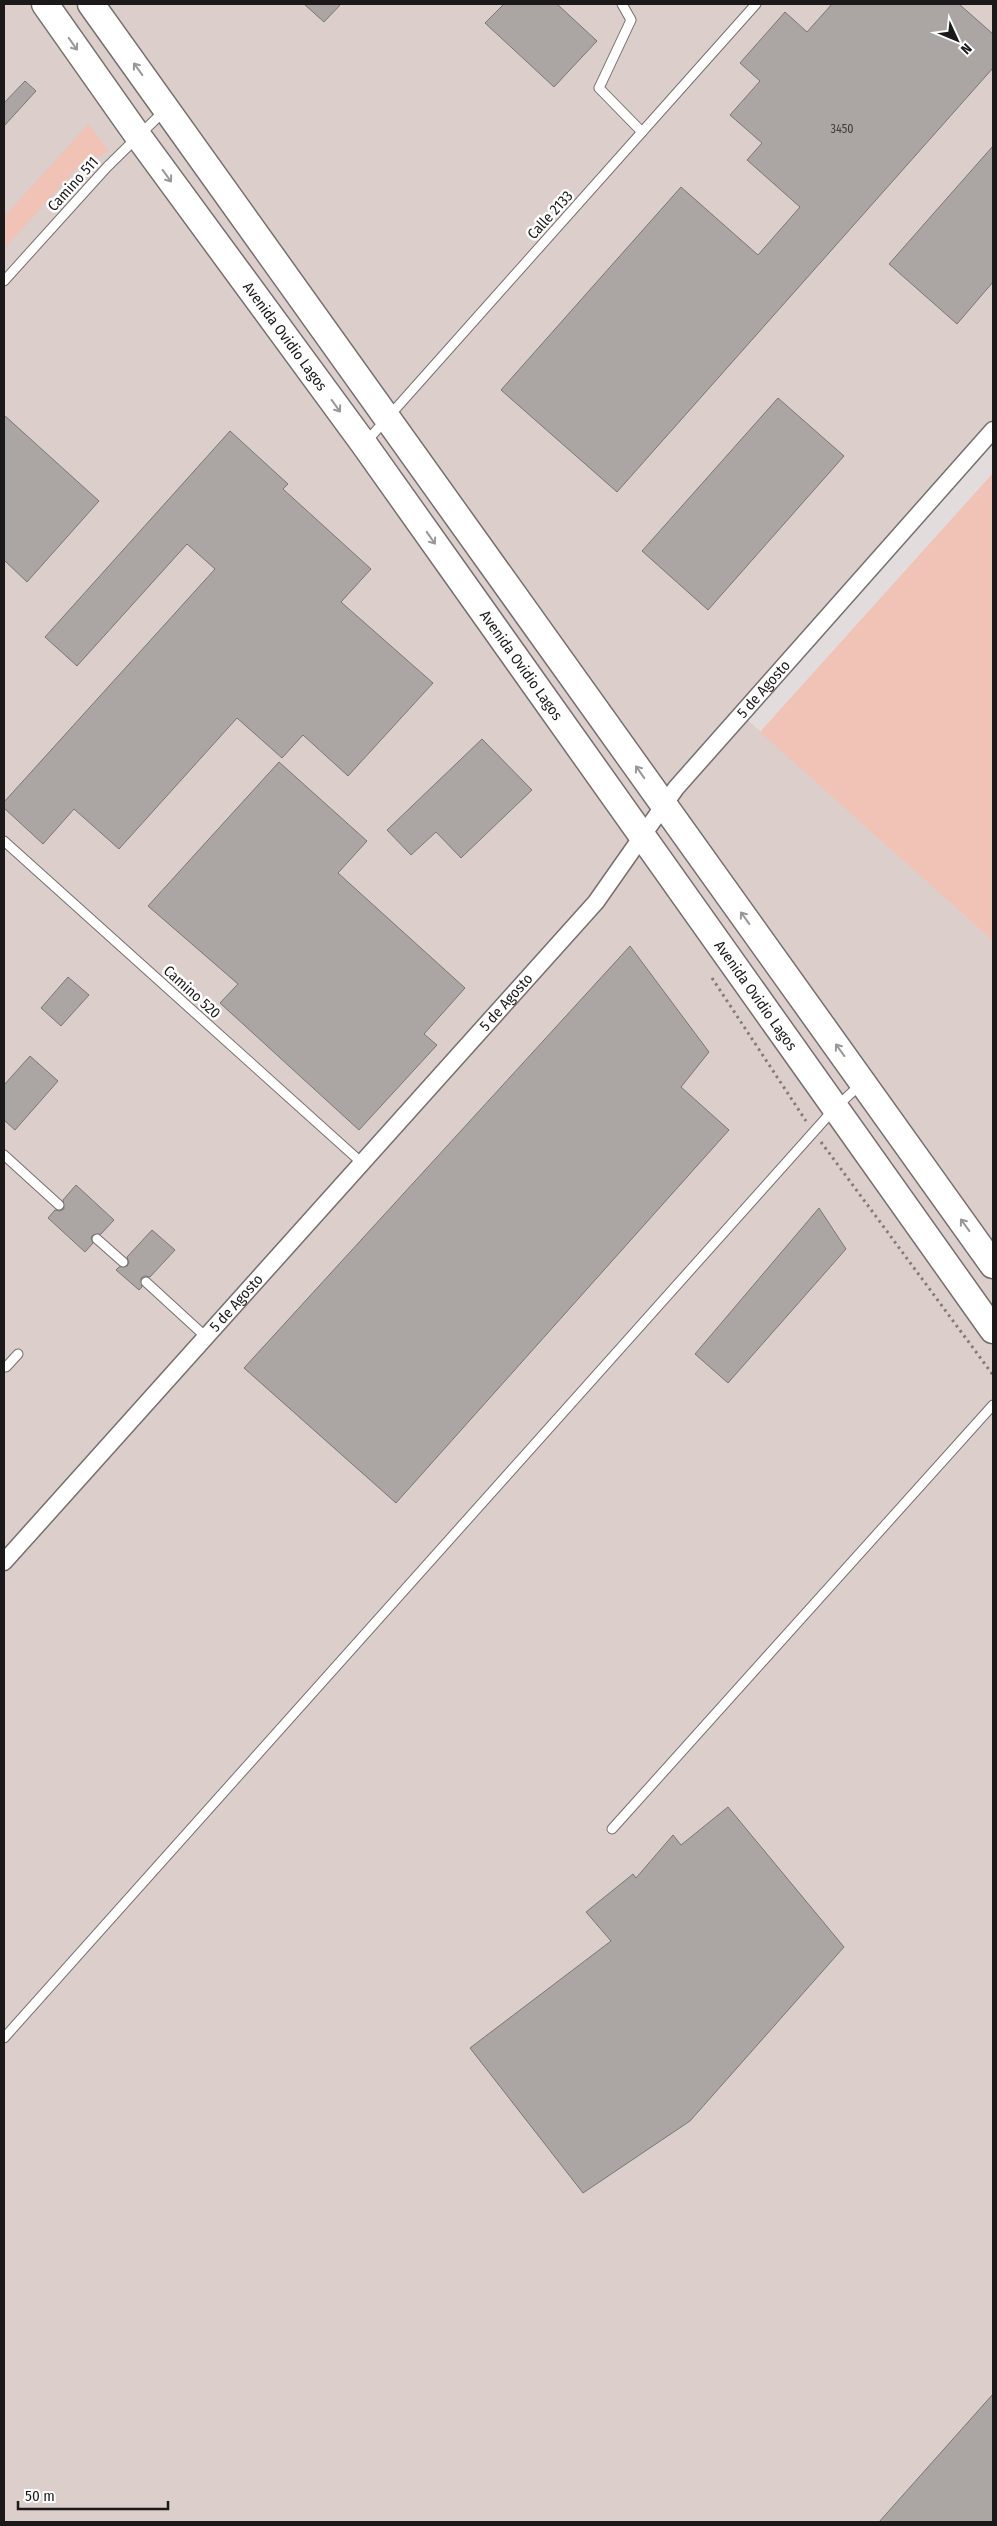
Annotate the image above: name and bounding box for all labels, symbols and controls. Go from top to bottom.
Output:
north arrow [932,15,982,65]
one-way arrow [68,36,78,50]
text: N [957,40,975,58]
one-way arrow [133,62,143,76]
house number: 3450 [831,122,853,136]
street label: Camino 511 [44,153,102,215]
one-way arrow [162,169,172,183]
street label: Calle 2133 [524,187,577,243]
street label: Avenida Ovidio Lagos [239,278,331,394]
one-way arrow [331,399,341,413]
one-way arrow [426,531,436,545]
street label: Avenida Ovidio Lagos [476,607,566,724]
street label: 5 de Agosto [733,656,794,722]
one-way arrow [635,765,645,779]
one-way arrow [740,911,750,925]
street label: Avenida Ovidio Lagos [710,937,801,1054]
street label: Camino 520 [160,962,224,1022]
street label: 5 de Agosto [476,970,537,1035]
one-way arrow [835,1043,845,1057]
one-way arrow [960,1218,970,1232]
street label: 5 de Agosto [206,1270,267,1335]
scale bar [18,2478,168,2510]
text: 50 m [25,2487,55,2505]

